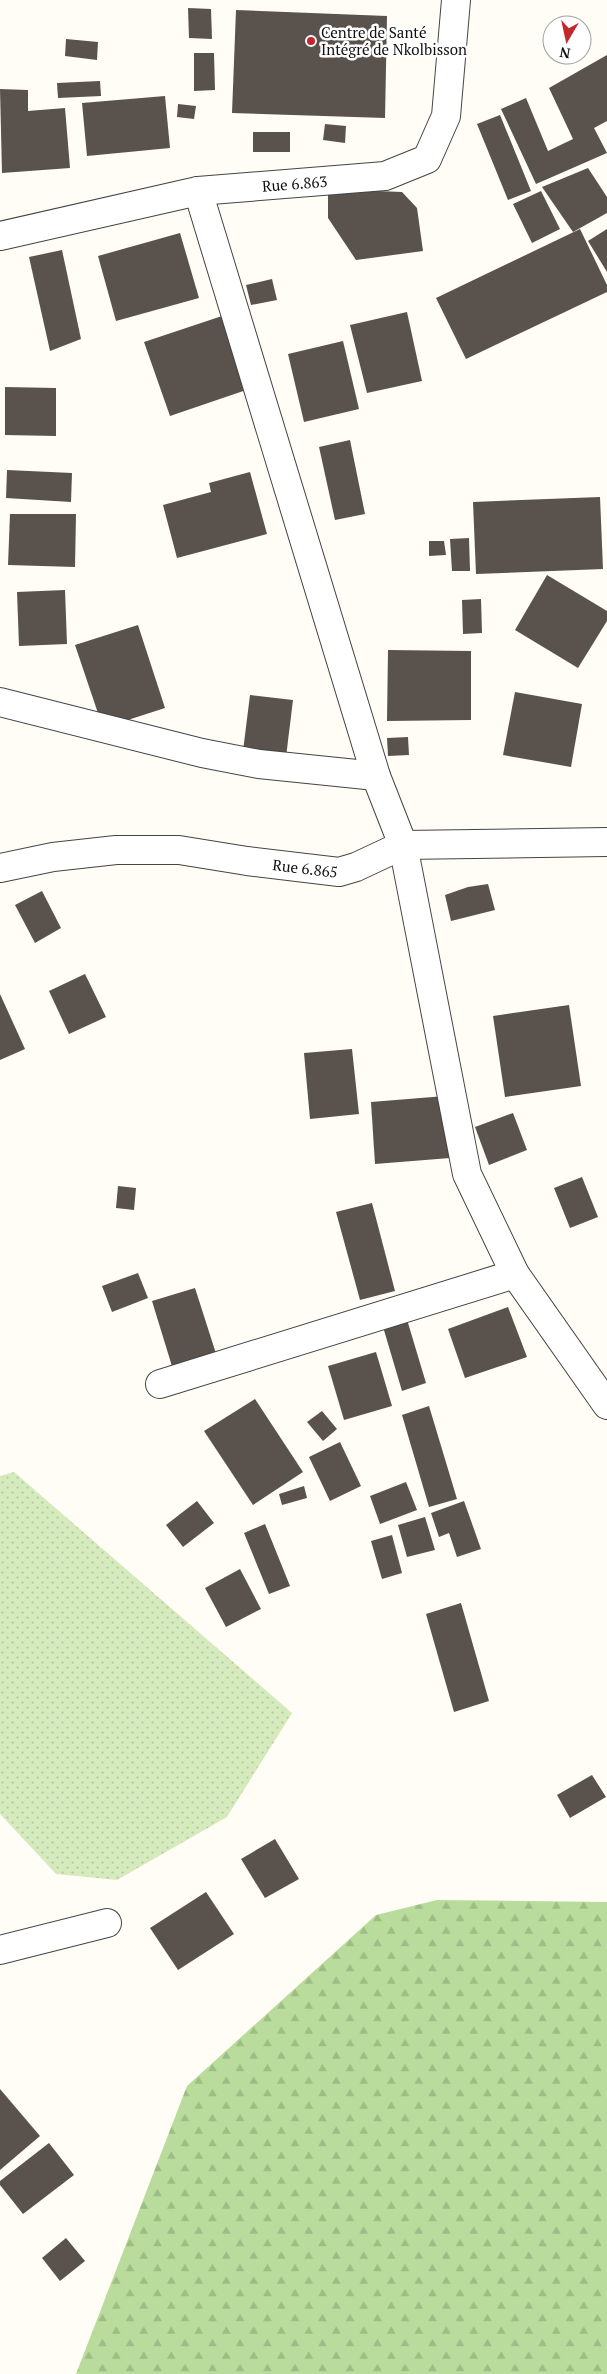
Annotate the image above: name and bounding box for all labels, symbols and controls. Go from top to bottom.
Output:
north arrow [542,15,592,65]
place label: Centre de Santé Intégré de Nkolbisson [321,22,467,59]
marker: Centre de Santé Intégré de Nkolbisson [305,35,317,47]
text: N [558,43,572,64]
street label: Rue 6.863 [261,171,328,196]
street label: Rue 6.865 [271,854,339,882]

